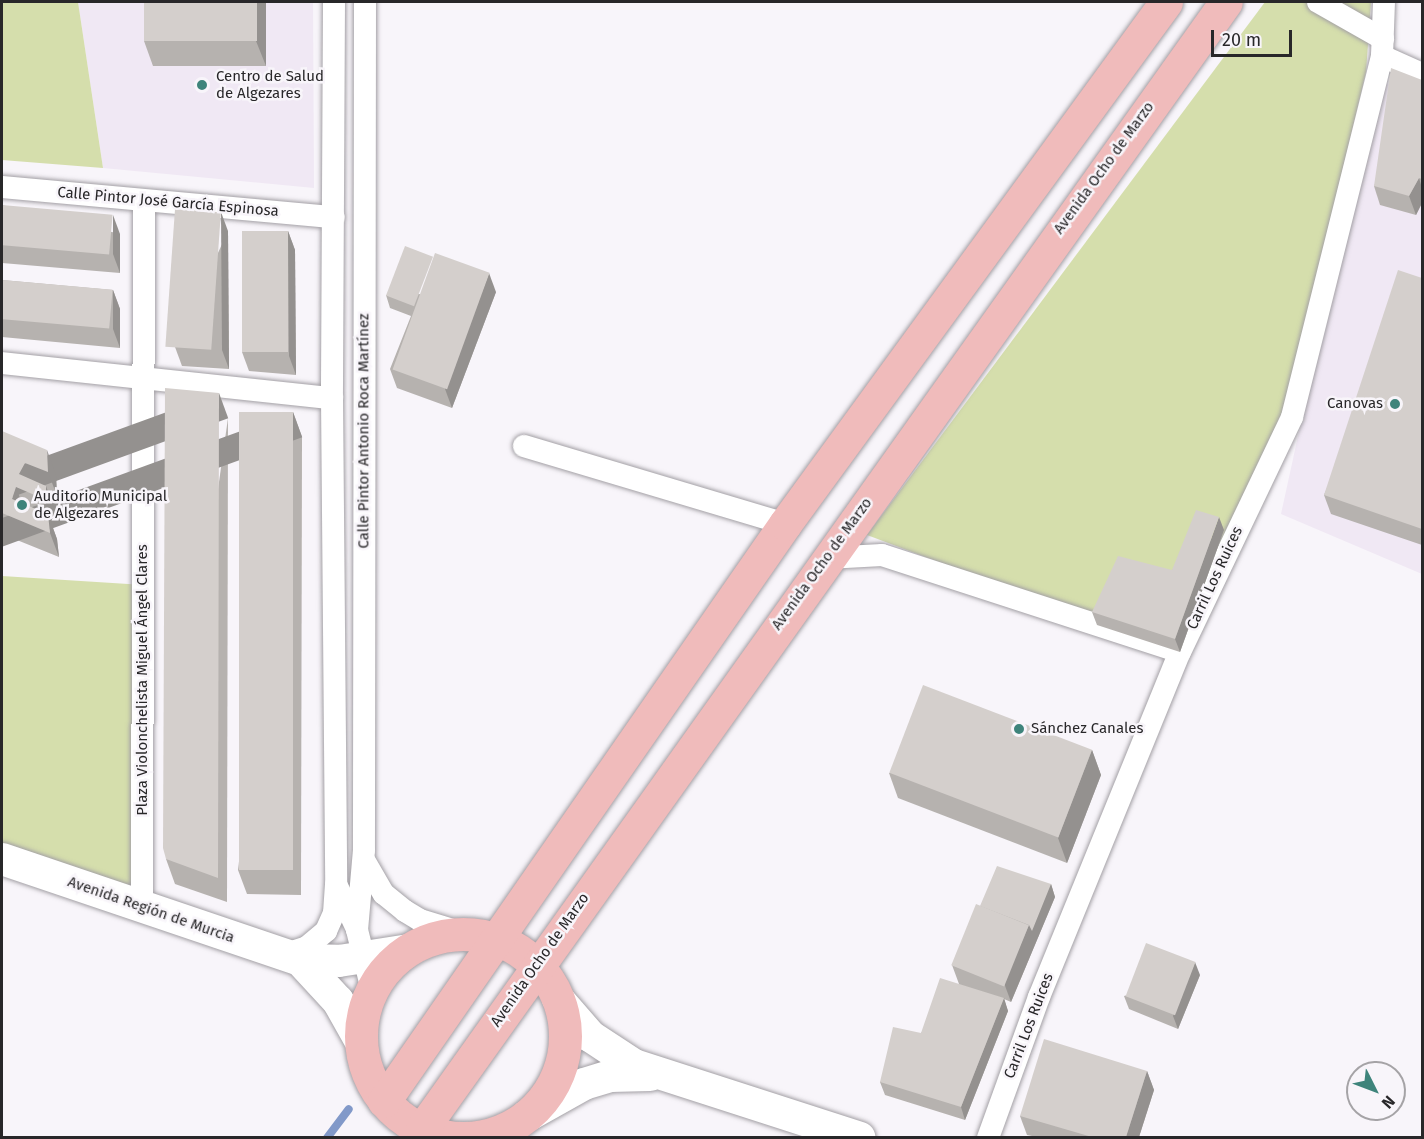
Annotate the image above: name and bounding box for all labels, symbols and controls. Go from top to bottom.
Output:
scale bar [1214,18,1295,56]
text: 20 m [1222,29,1261,51]
place label: Centro de Salud de Algezares [216,67,324,102]
marker: Centro de Salud de Algezares [193,76,211,94]
street label: Avenida Ocho de Marzo [1050,98,1158,238]
street label: Calle Pintor José García Espinosa [57,183,279,221]
street label: Calle Pintor Antonio Roca Martínez [355,313,373,549]
place label: Canovas [1327,395,1383,413]
marker: Canovas [1388,397,1402,411]
place label: Auditorio Municipal de Algezares [34,487,167,522]
street label: Avenida Ocho de Marzo [768,494,876,634]
marker: Auditorio Municipal de Algezares [15,498,29,512]
street label: Carril Los Ruices [1183,524,1247,632]
street label: Plaza Violonchelista Miguel Ángel Clares [134,544,152,816]
place label: Sánchez Canales [1031,720,1143,738]
marker: Sánchez Canales [1012,722,1026,736]
street label: Avenida Región de Murcia [65,873,237,947]
street label: Avenida Ocho de Marzo [487,890,593,1030]
street label: Carril Los Ruices [1001,971,1057,1081]
north arrow [1346,1061,1406,1121]
text: N [1378,1092,1399,1112]

